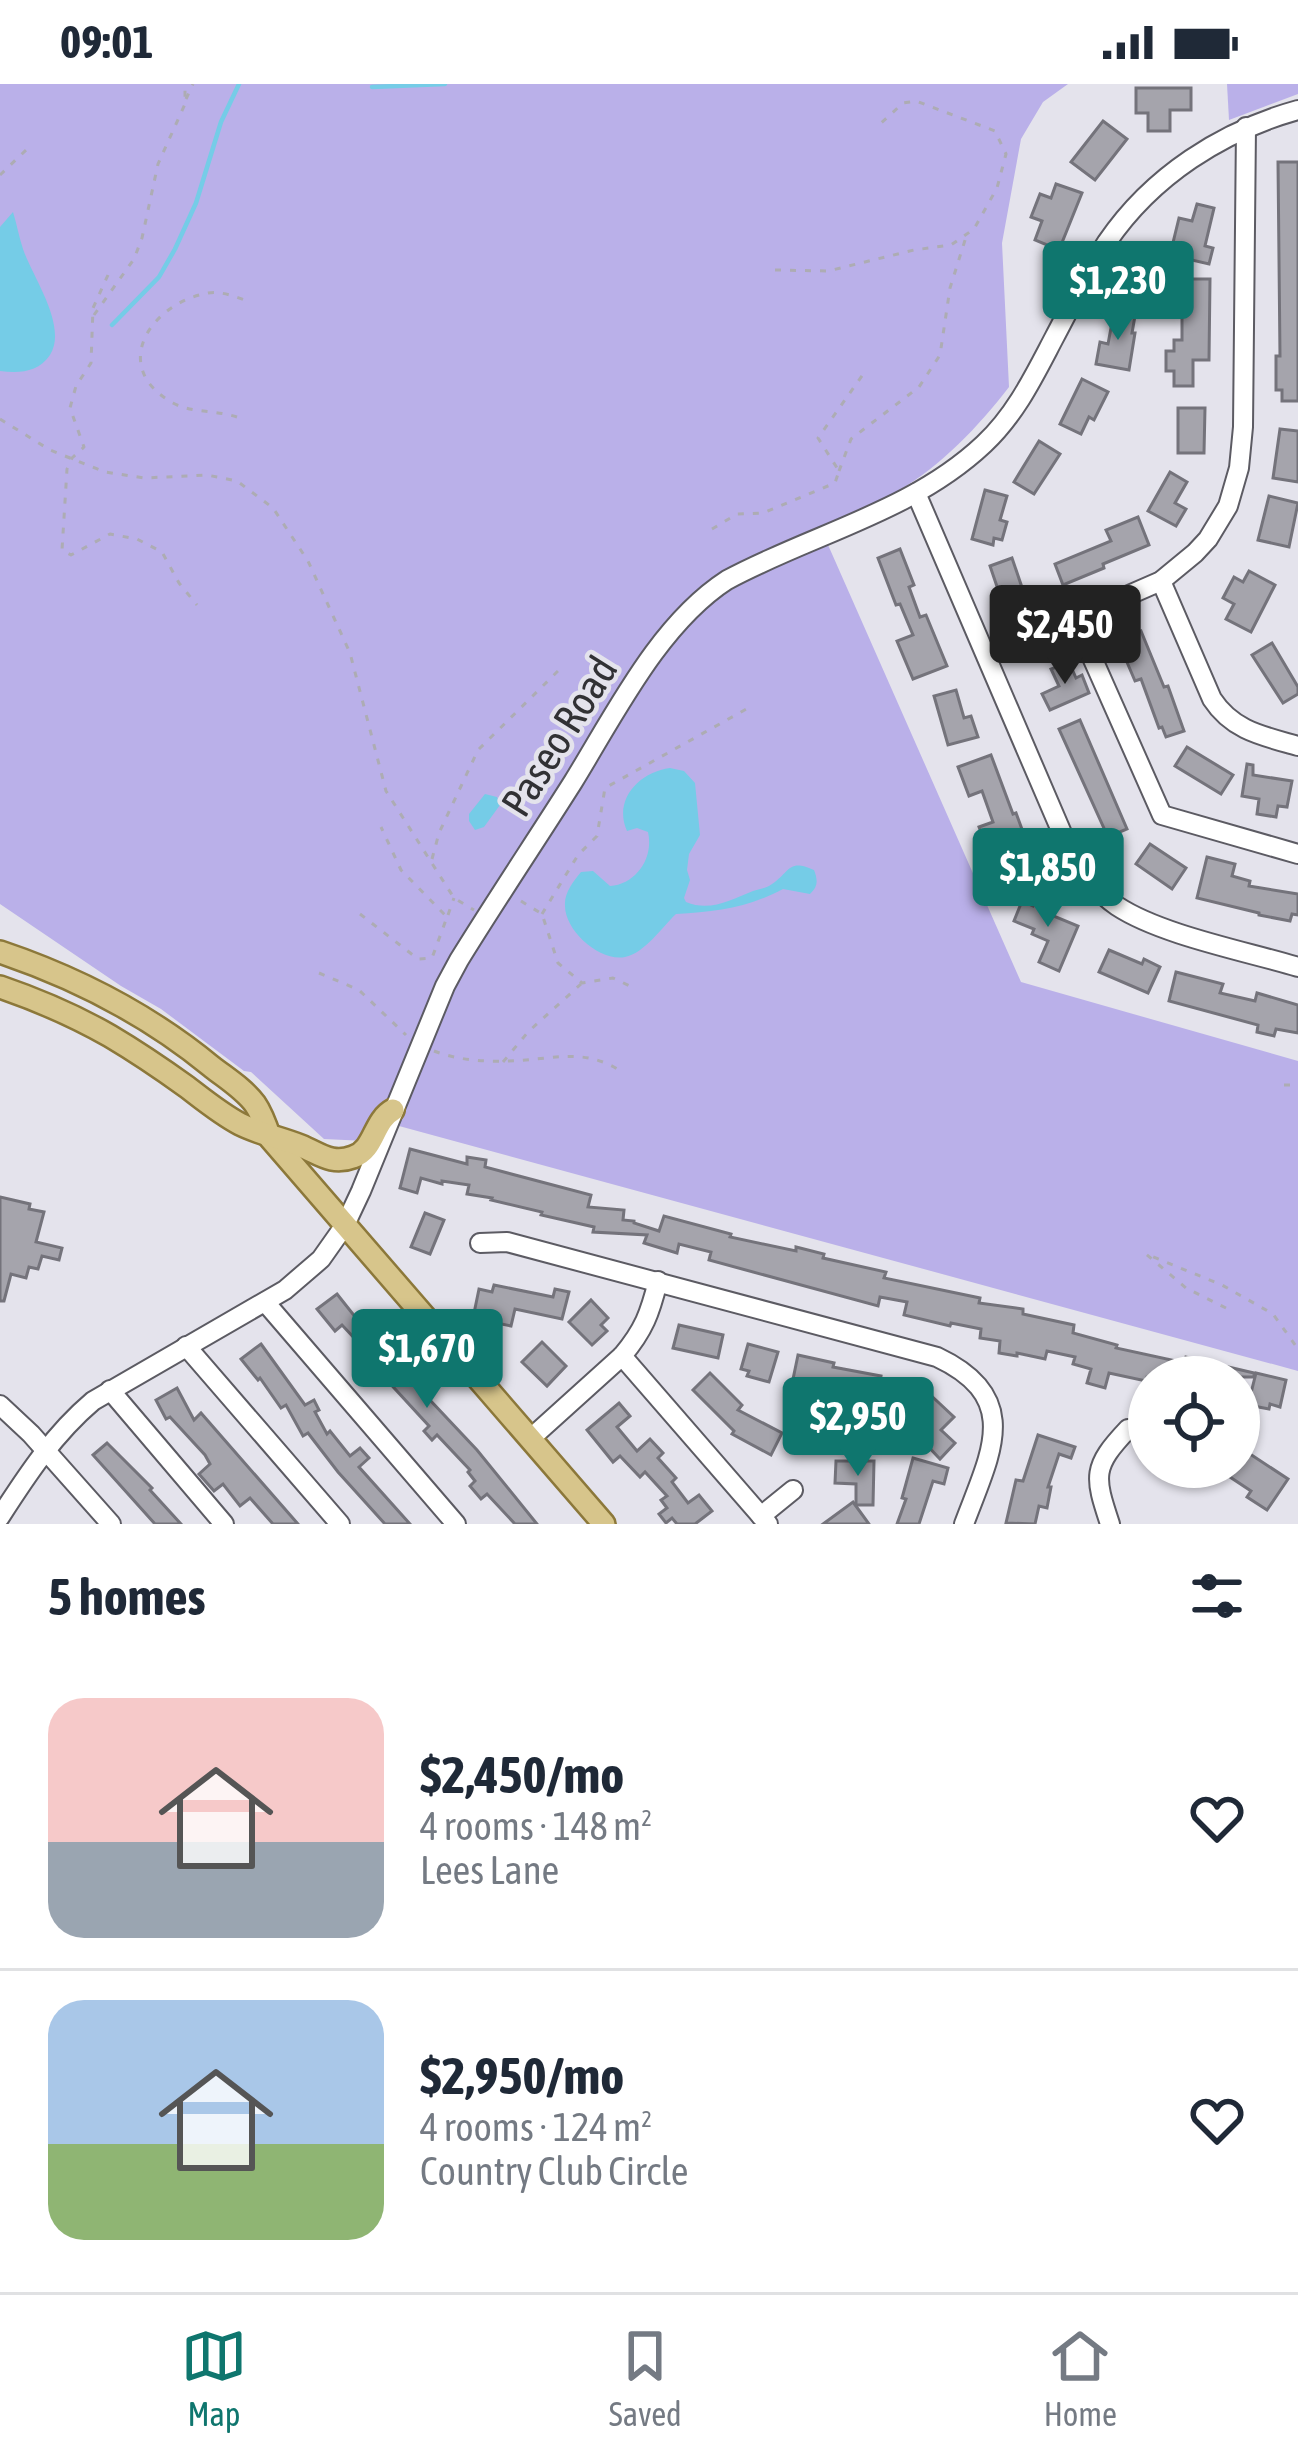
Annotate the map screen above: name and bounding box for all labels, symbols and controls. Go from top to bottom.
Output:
text: 09:01 [60,16,154,68]
pin: $1,230 [1020,241,1216,343]
text: $1,230 [1070,258,1166,302]
pin: $2,450 [967,585,1163,687]
text: $2,450 [1017,602,1113,646]
street label: Paseo Road [491,648,627,824]
pin: $1,850 [950,828,1146,930]
text: $1,850 [1000,845,1096,889]
pin: $1,670 [329,1309,525,1411]
text: $1,670 [379,1326,475,1370]
map controls [1128,1356,1260,1488]
button: locate [1128,1356,1260,1488]
pin: $2,950 [760,1377,956,1479]
text: $2,950 [810,1394,906,1438]
icon: filters [1184,1563,1250,1629]
text: 5 homes [48,1567,206,1626]
text: $2,450/mo [420,1745,624,1804]
icon: home [144,1746,288,1890]
icon: heart [1184,1785,1250,1851]
text: 4 rooms · 148 m² [420,1804,652,1848]
text: Lees Lane [420,1848,559,1892]
text: $2,950/mo [420,2046,624,2105]
icon: home [144,2048,288,2192]
icon: heart [1184,2087,1250,2153]
text: 4 rooms · 124 m² [420,2105,652,2149]
text: Country Club Circle [420,2149,688,2193]
tab: Map [181,2323,247,2433]
tab: Saved [609,2323,682,2433]
tab: Home [1044,2323,1117,2433]

